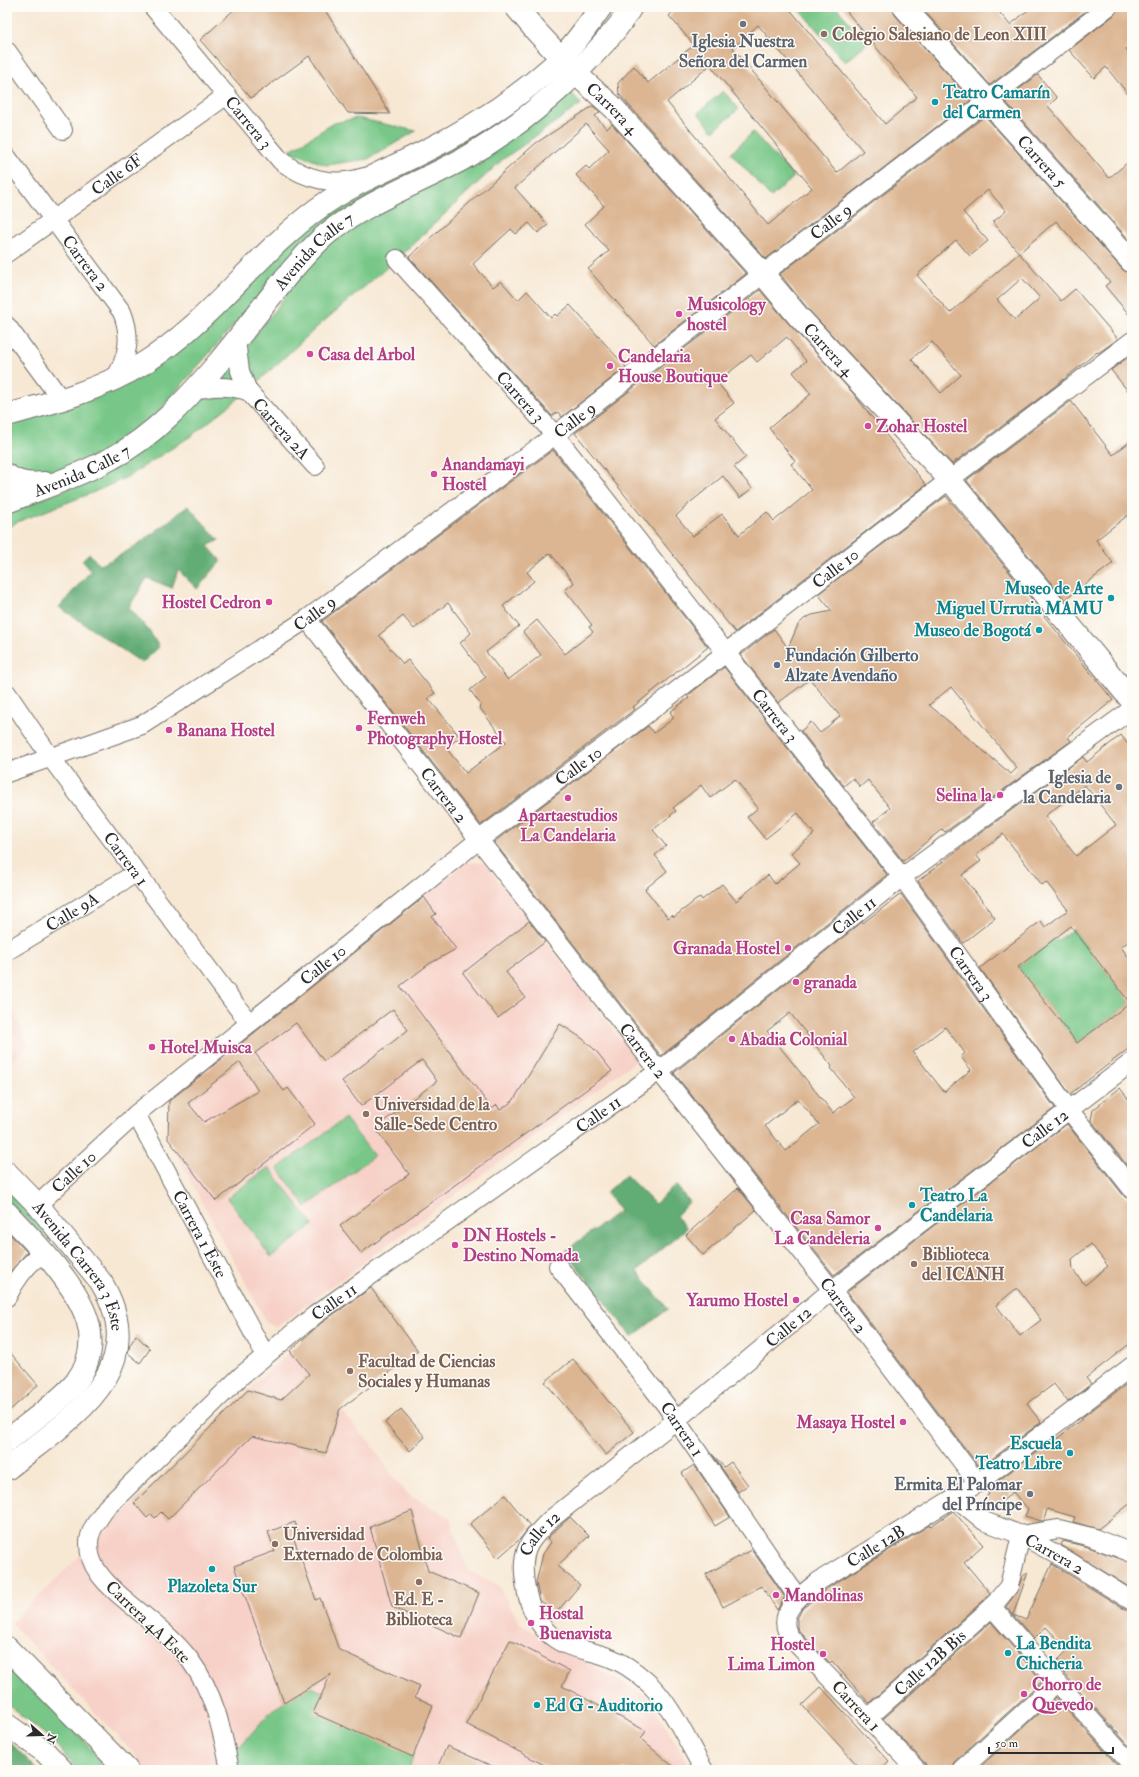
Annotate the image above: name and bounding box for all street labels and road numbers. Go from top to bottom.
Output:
street label: Carrera 4 [582,78,643,139]
street label: Carrera 3 [221,92,277,153]
street label: Carrera 5 [1013,131,1071,192]
street label: Calle 6F [87,149,147,200]
street label: Calle 9 [806,199,856,244]
street label: Avenida Calle 7 [269,207,358,295]
street label: Carrera 2 [58,231,114,296]
street label: Carrera 4 [799,318,859,381]
street label: Carrera 3 [492,366,549,427]
street label: Carrera 2A [248,393,315,464]
street label: Calle 9 [549,397,600,443]
street label: Avenida Calle 7 [30,440,134,502]
street label: Calle 10 [808,543,863,593]
street label: Calle 9 [289,591,340,635]
street label: Carrera 3 [748,684,803,746]
street label: Calle 10 [551,741,606,790]
street label: Carrera 2 [416,763,472,827]
street label: Carrera 1 [99,827,153,890]
street label: Calle 9A [42,888,103,936]
street label: Calle 11 [828,891,880,939]
street label: Calle 10 [295,940,350,990]
street label: Carrera 3 [944,942,998,1005]
street label: Carrera 2 [615,1019,671,1083]
street label: Calle 11 [571,1091,625,1137]
street label: Calle 12 [1017,1104,1073,1153]
street label: Calle 10 [47,1146,100,1197]
street label: Carrera 1 Este [168,1186,232,1281]
street label: Avenida Carrera 3 Este [28,1196,128,1332]
street label: Carrera 2 [816,1273,872,1338]
street label: Calle 11 [307,1278,361,1325]
street label: Calle 12 [761,1301,816,1352]
street label: Carrera 1 [656,1397,708,1461]
street label: Calle 12 [515,1505,564,1559]
street label: Calle 12B [843,1520,909,1572]
street label: Carrera 2 [1021,1529,1088,1579]
street label: Carrera 4A Este [101,1576,195,1668]
street label: Calle 12B Bis [889,1625,970,1700]
street label: Carrera 1 [827,1676,885,1736]

